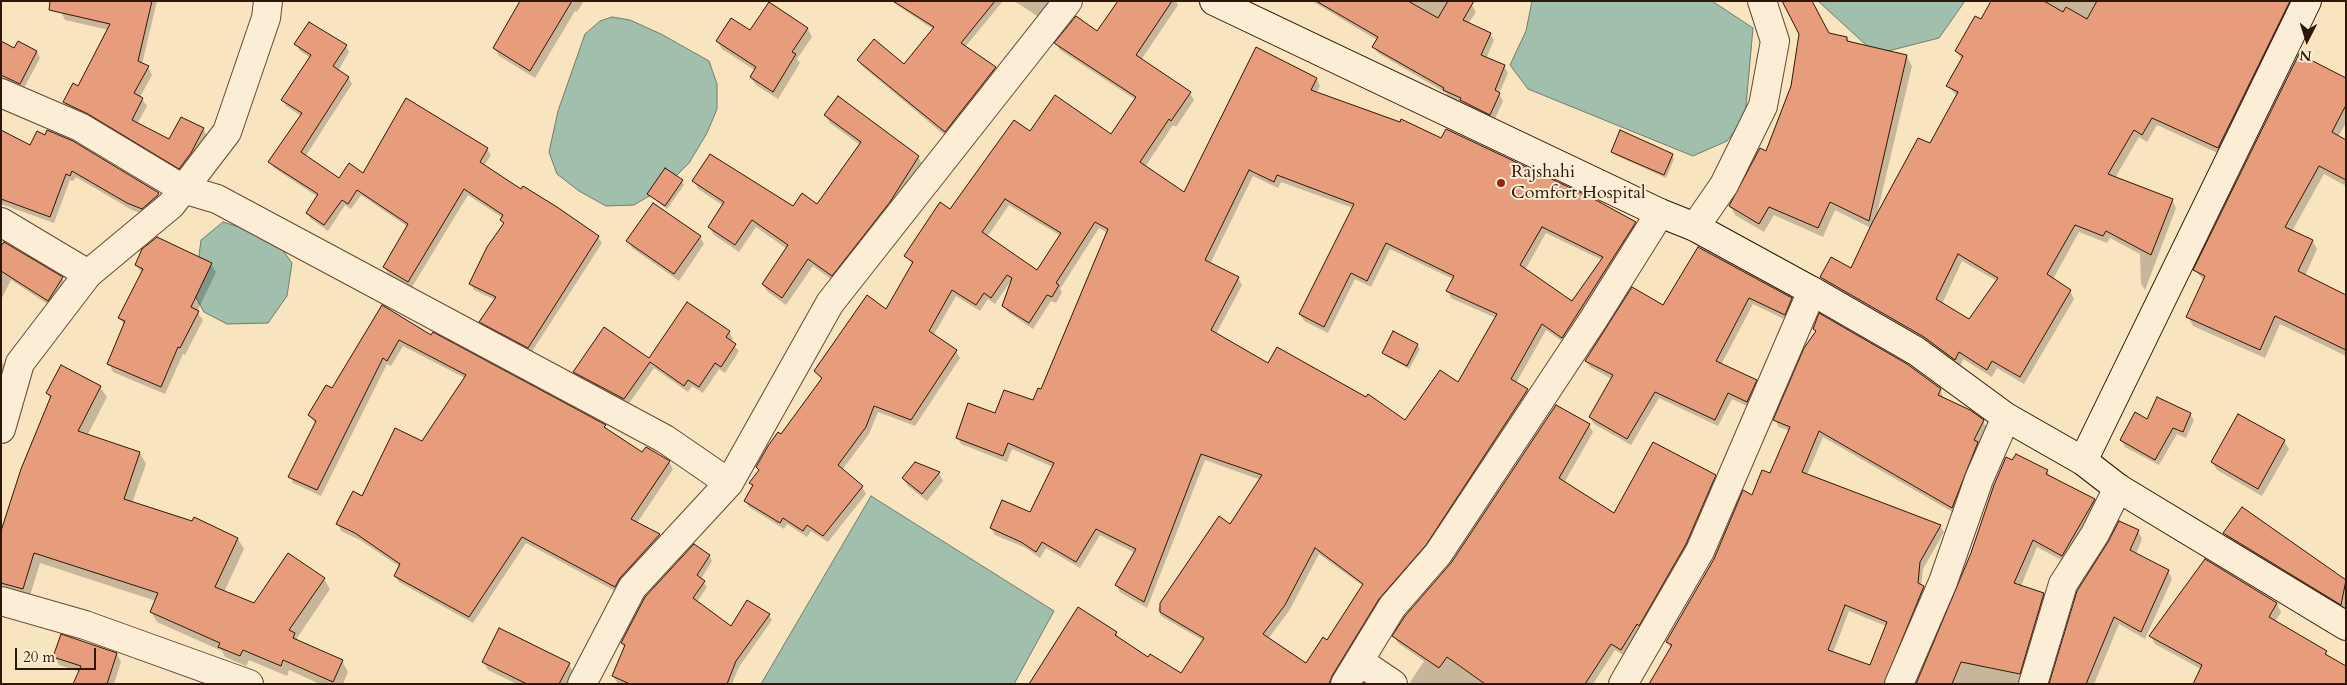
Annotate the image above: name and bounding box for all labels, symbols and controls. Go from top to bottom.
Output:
north arrow [2282,15,2332,65]
text: N [2299,45,2313,65]
place label: Rajshahi Comfort Hospital [1511,162,1645,204]
marker: Rajshahi Comfort Hospital [1495,177,1507,189]
scale bar [18,638,99,670]
text: 20 m [23,647,55,667]

